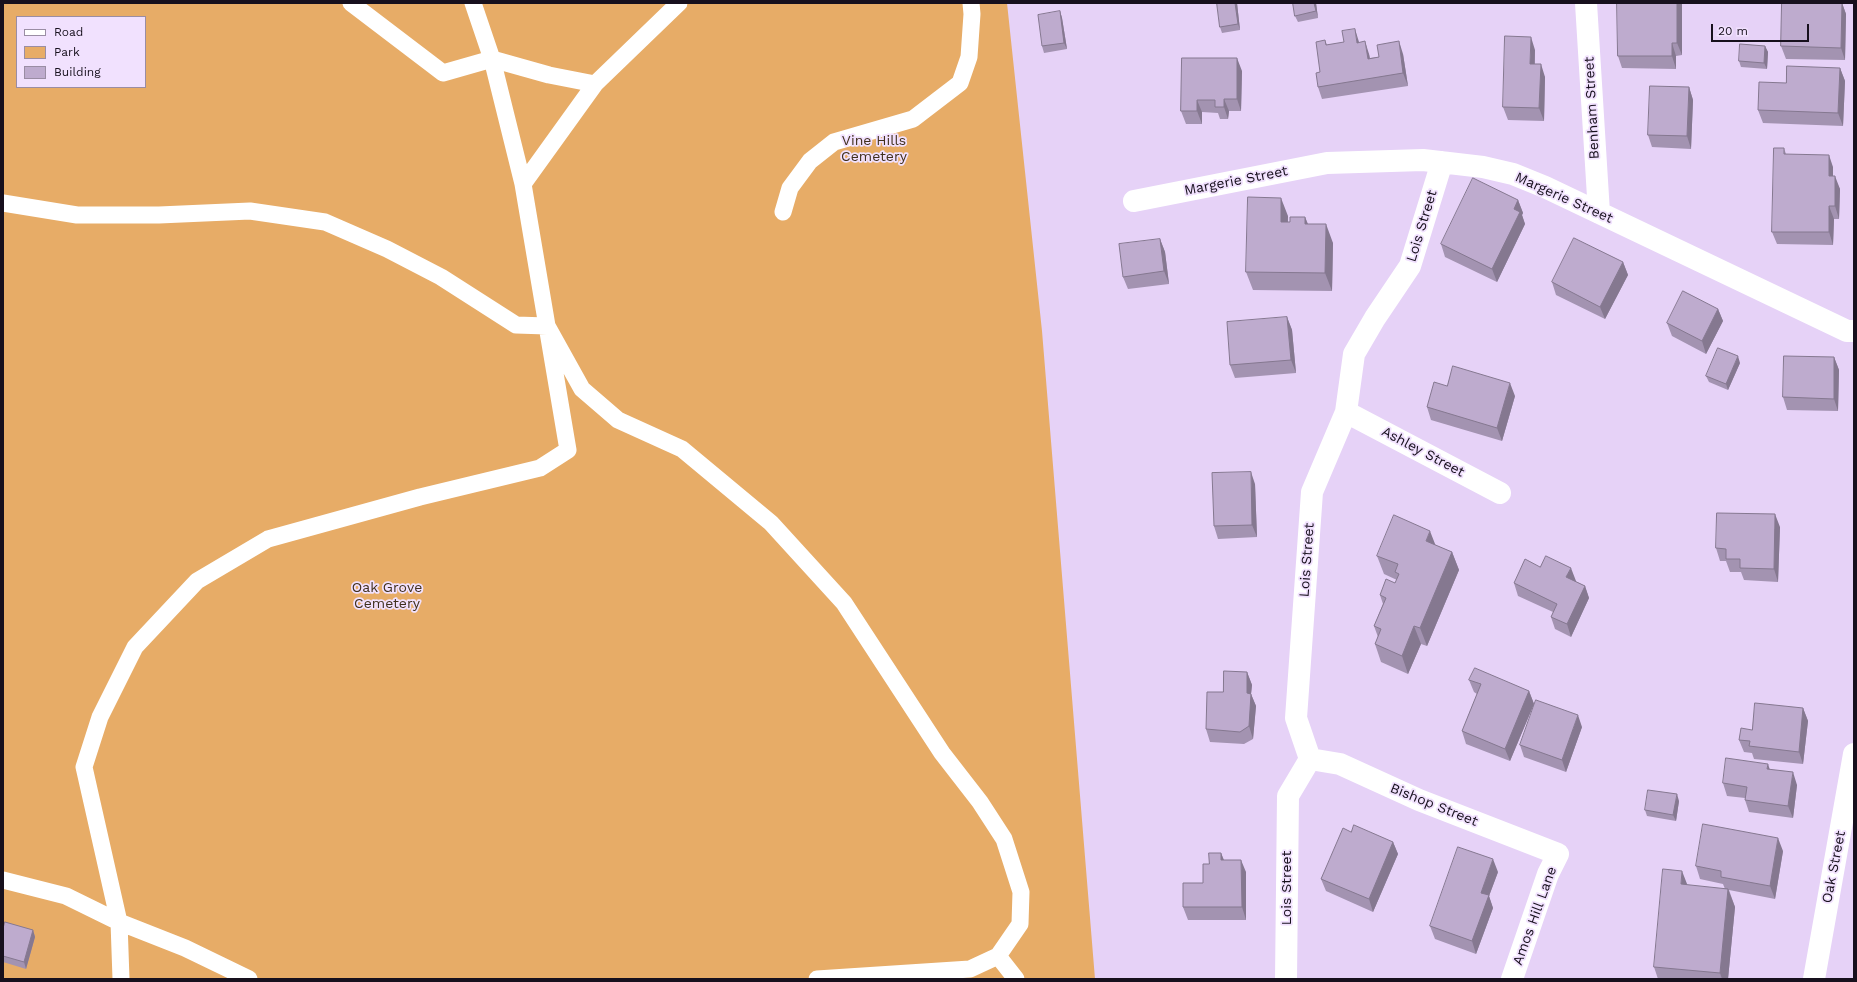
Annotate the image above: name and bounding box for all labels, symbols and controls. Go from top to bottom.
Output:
legend [16,16,146,88]
scale bar [1713,16,1811,42]
text: 20 m [1718,24,1748,38]
text: Road [54,25,83,39]
text: Park [54,45,80,59]
street label: Benham Street [1581,56,1603,160]
text: Building [54,65,101,79]
park label: Vine Hills Cemetery [841,133,907,166]
street label: Margerie Street [1183,163,1289,199]
street label: Margerie Street [1513,169,1615,227]
street label: Lois Street [1403,188,1441,264]
street label: Ashley Street [1379,423,1467,481]
street label: Lois Street [1296,522,1318,598]
park label: Oak Grove Cemetery [352,580,422,612]
street label: Bishop Street [1388,780,1480,830]
street label: Oak Street [1819,829,1849,905]
street label: Lois Street [1279,851,1295,925]
street label: Amos Hill Lane [1509,864,1561,968]

